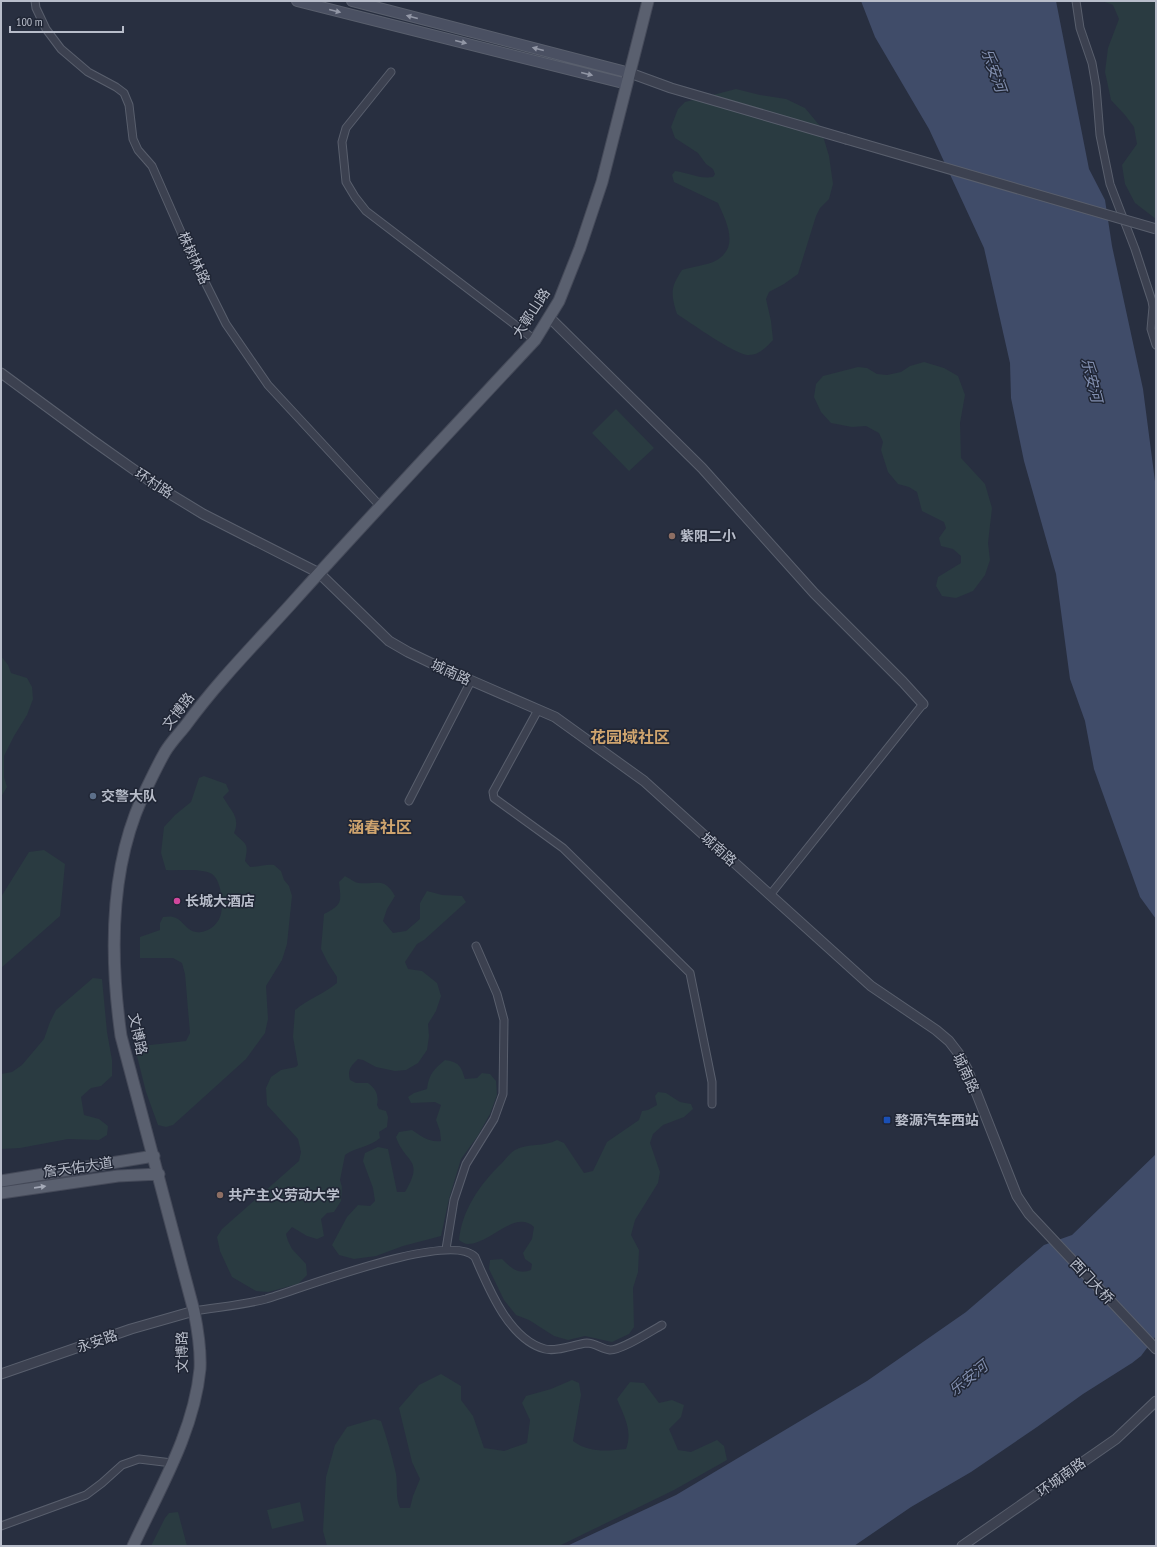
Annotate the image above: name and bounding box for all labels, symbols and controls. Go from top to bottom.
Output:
scale bar [10,8,123,34]
one-way arrow [329,8,341,14]
one-way arrow [406,13,418,19]
text: 100 m [16,14,43,29]
one-way arrow [455,40,467,46]
one-way arrow [532,46,544,52]
water label: 乐安河 [977,46,1012,97]
one-way arrow [581,71,593,77]
street label: 株树林路 [174,229,214,287]
street label: 大鄣山路 [508,285,554,341]
water label: 乐安河 [1077,356,1107,407]
street label: 环村路 [131,464,177,502]
place label: 紫阳二小 [680,527,736,545]
marker: 紫阳二小 [667,531,677,541]
street label: 城南路 [428,655,474,689]
street label: 文博路 [158,689,198,733]
district label: 花园域社区 [590,727,670,747]
place label: 交警大队 [101,787,157,805]
marker: 交警大队 [88,791,98,801]
district label: 涵春社区 [348,817,412,837]
street label: 城南路 [697,828,741,870]
place label: 长城大酒店 [185,892,255,910]
marker: 长城大酒店 [172,896,182,906]
street label: 文博路 [125,1012,151,1056]
street label: 城南路 [949,1050,983,1096]
place label: 婺源汽车西站 [895,1111,979,1129]
marker: 婺源汽车西站 [882,1115,892,1125]
street label: 詹天佑大道 [42,1153,114,1181]
one-way arrow [34,1184,46,1190]
place label: 共产主义劳动大学 [228,1186,340,1204]
marker: 共产主义劳动大学 [215,1190,225,1200]
street label: 西门大桥 [1066,1254,1118,1308]
street label: 永安路 [74,1326,120,1356]
street label: 文博路 [173,1331,191,1373]
water label: 乐安河 [945,1355,994,1400]
street label: 环城南路 [1033,1454,1089,1500]

